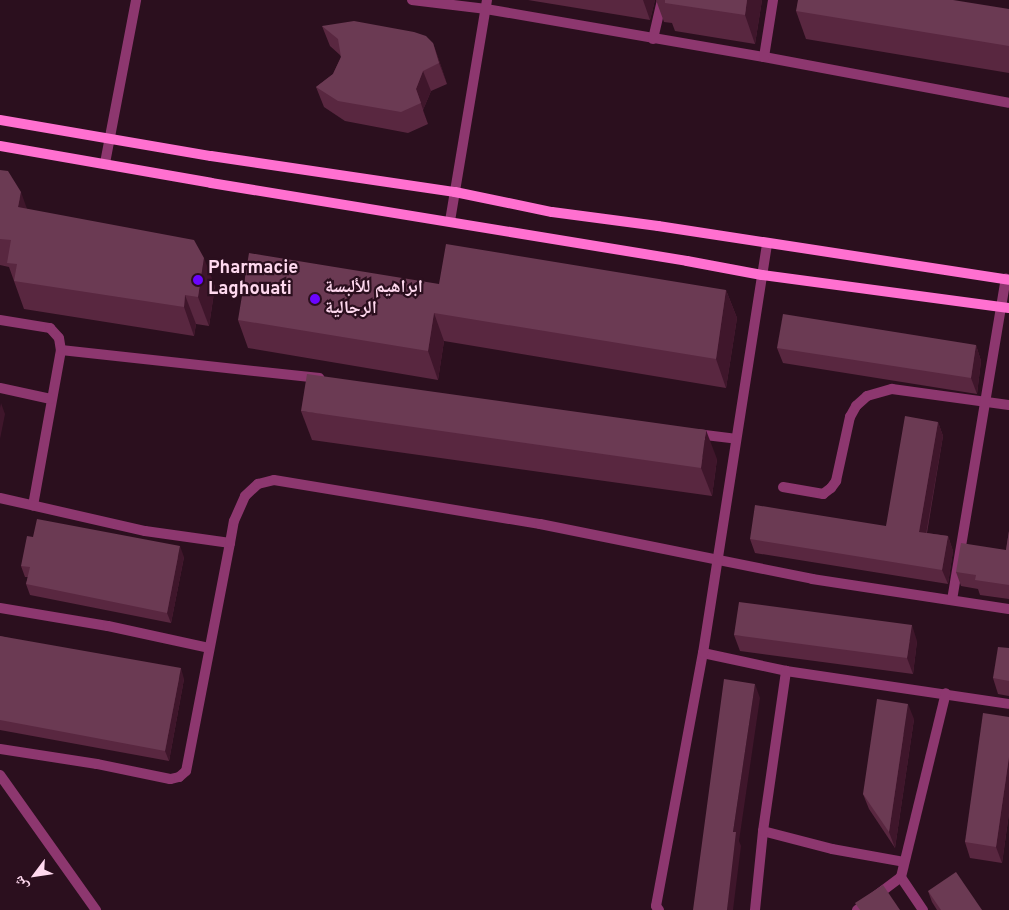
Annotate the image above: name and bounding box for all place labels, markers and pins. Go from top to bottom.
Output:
place label: Pharmacie Laghouati [208,259,298,302]
marker: Pharmacie Laghouati [192,274,204,286]
place label: ابراهيم للألبسة الرجالية [325,278,423,320]
marker: ابراهيم للألبسة الرجالية [309,293,321,305]

